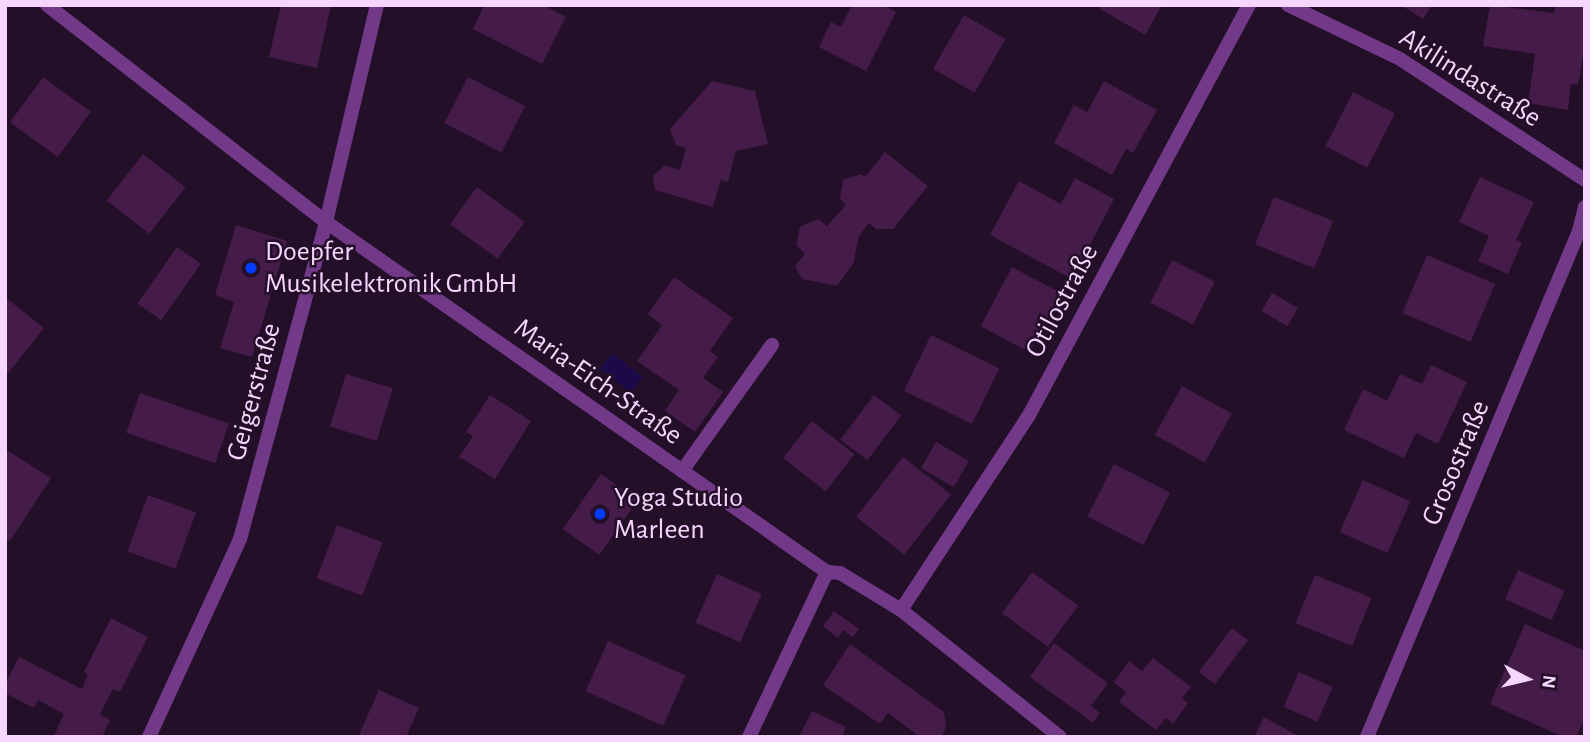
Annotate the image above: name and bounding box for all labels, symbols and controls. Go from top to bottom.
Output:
street label: Akilindastraße [1393,21,1547,135]
place label: Doepfer Musikelektronik GmbH [265,235,517,301]
street label: Otilostraße [1018,239,1106,363]
marker: Doepfer Musikelektronik GmbH [243,260,259,276]
street label: Maria-Eich-Straße [507,312,689,452]
street label: Geigerstraße [220,320,288,464]
street label: Grosostraße [1415,395,1497,531]
place label: Yoga Studio Marleen [614,481,743,547]
marker: Yoga Studio Marleen [592,506,608,522]
north arrow [1492,644,1562,714]
text: N [1538,674,1559,689]

